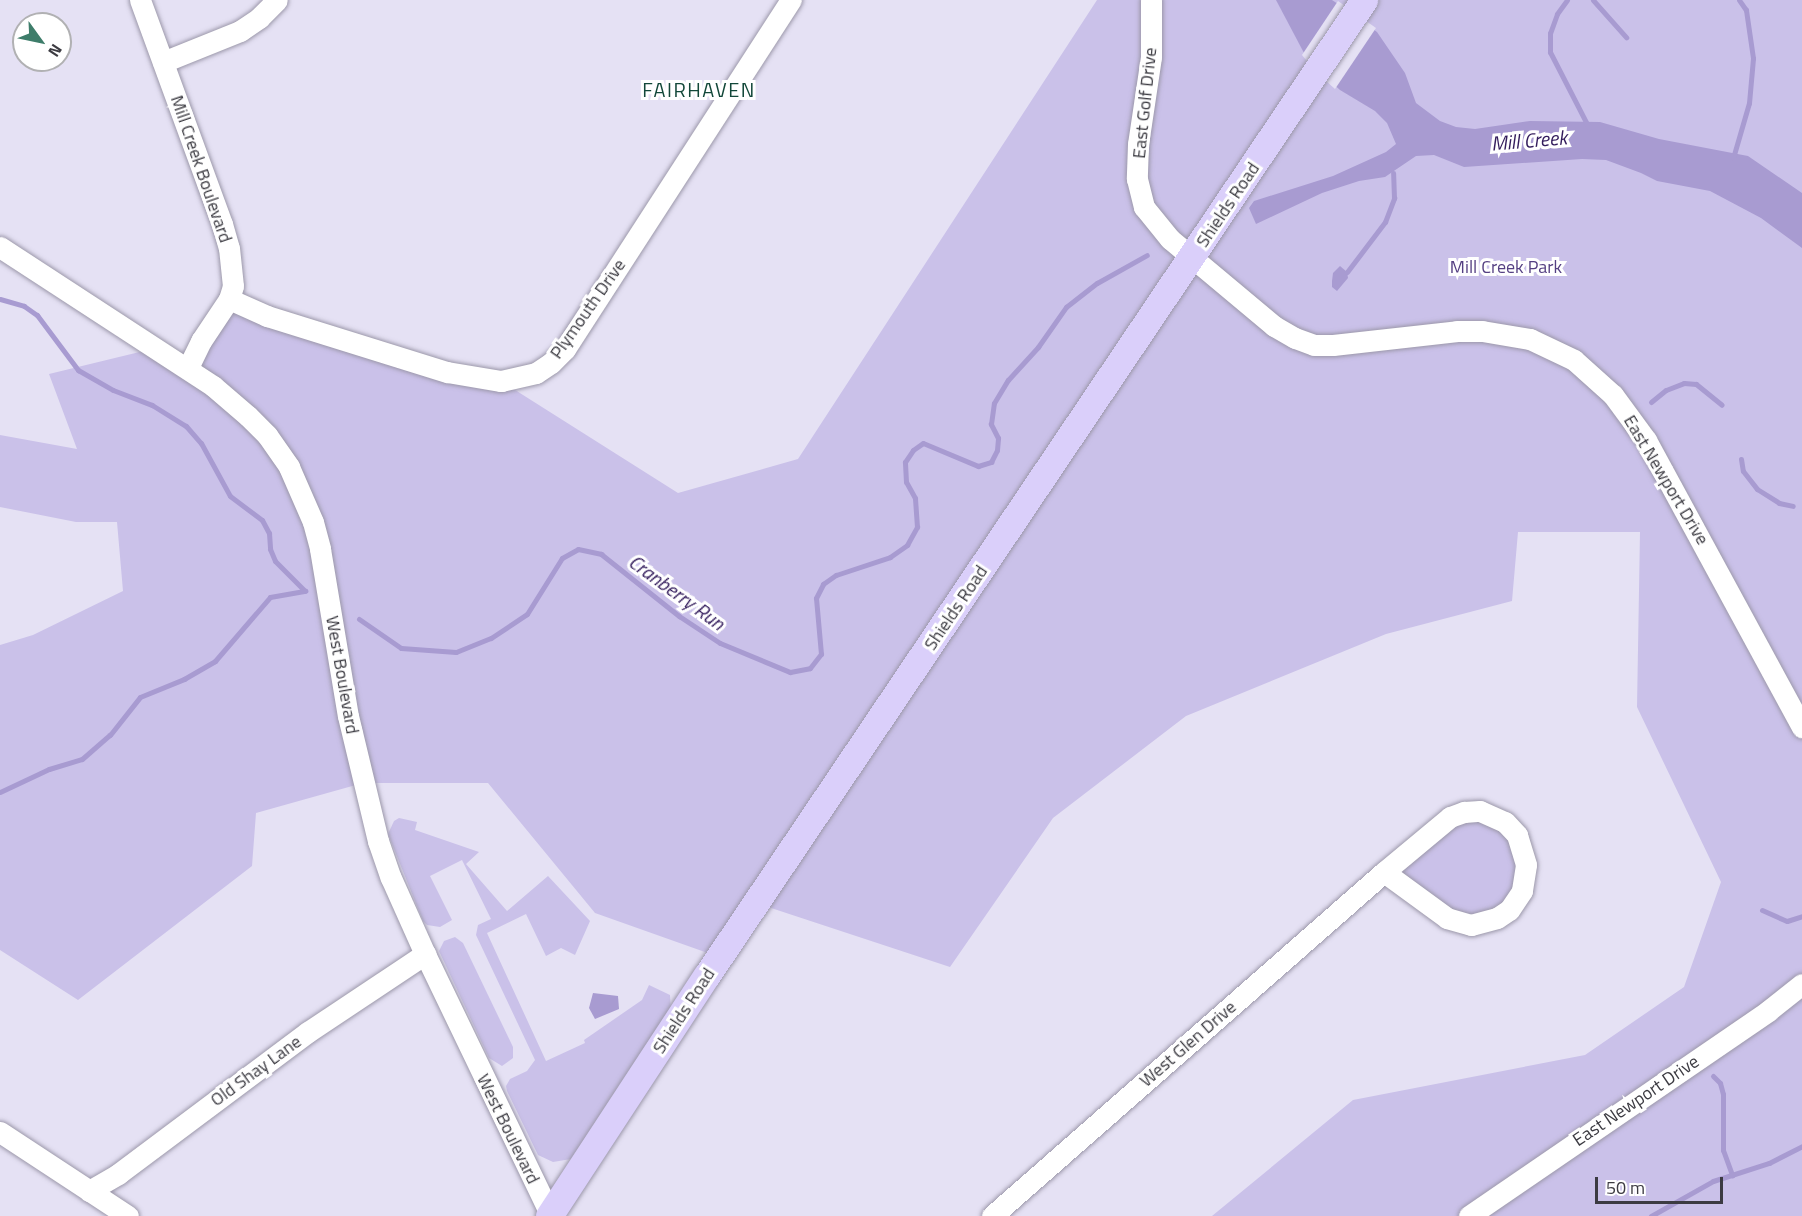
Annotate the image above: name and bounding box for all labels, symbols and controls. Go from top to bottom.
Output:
north arrow [12,12,72,72]
text: N [42,40,69,62]
street label: East Golf Drive [1128,46,1162,160]
district label: FAIRHAVEN [642,77,756,101]
street label: Mill Creek Boulevard [166,93,236,245]
water label: Mill Creek [1490,125,1568,155]
street label: Shields Road [1192,159,1264,251]
street label: Plymouth Drive [546,255,630,363]
park label: Mill Creek Park [1450,256,1562,278]
street label: East Newport Drive [1619,411,1713,549]
water label: Cranberry Run [624,549,730,635]
street label: Shields Road [920,562,992,654]
street label: West Boulevard [321,614,363,736]
street label: Shields Road [648,964,720,1058]
street label: West Glen Drive [1135,996,1241,1092]
street label: Old Shay Lane [206,1031,306,1111]
street label: East Newport Drive [1569,1051,1703,1151]
street label: West Boulevard [472,1071,544,1187]
scale bar [1598,1165,1726,1203]
text: 50 m [1606,1174,1645,1201]

